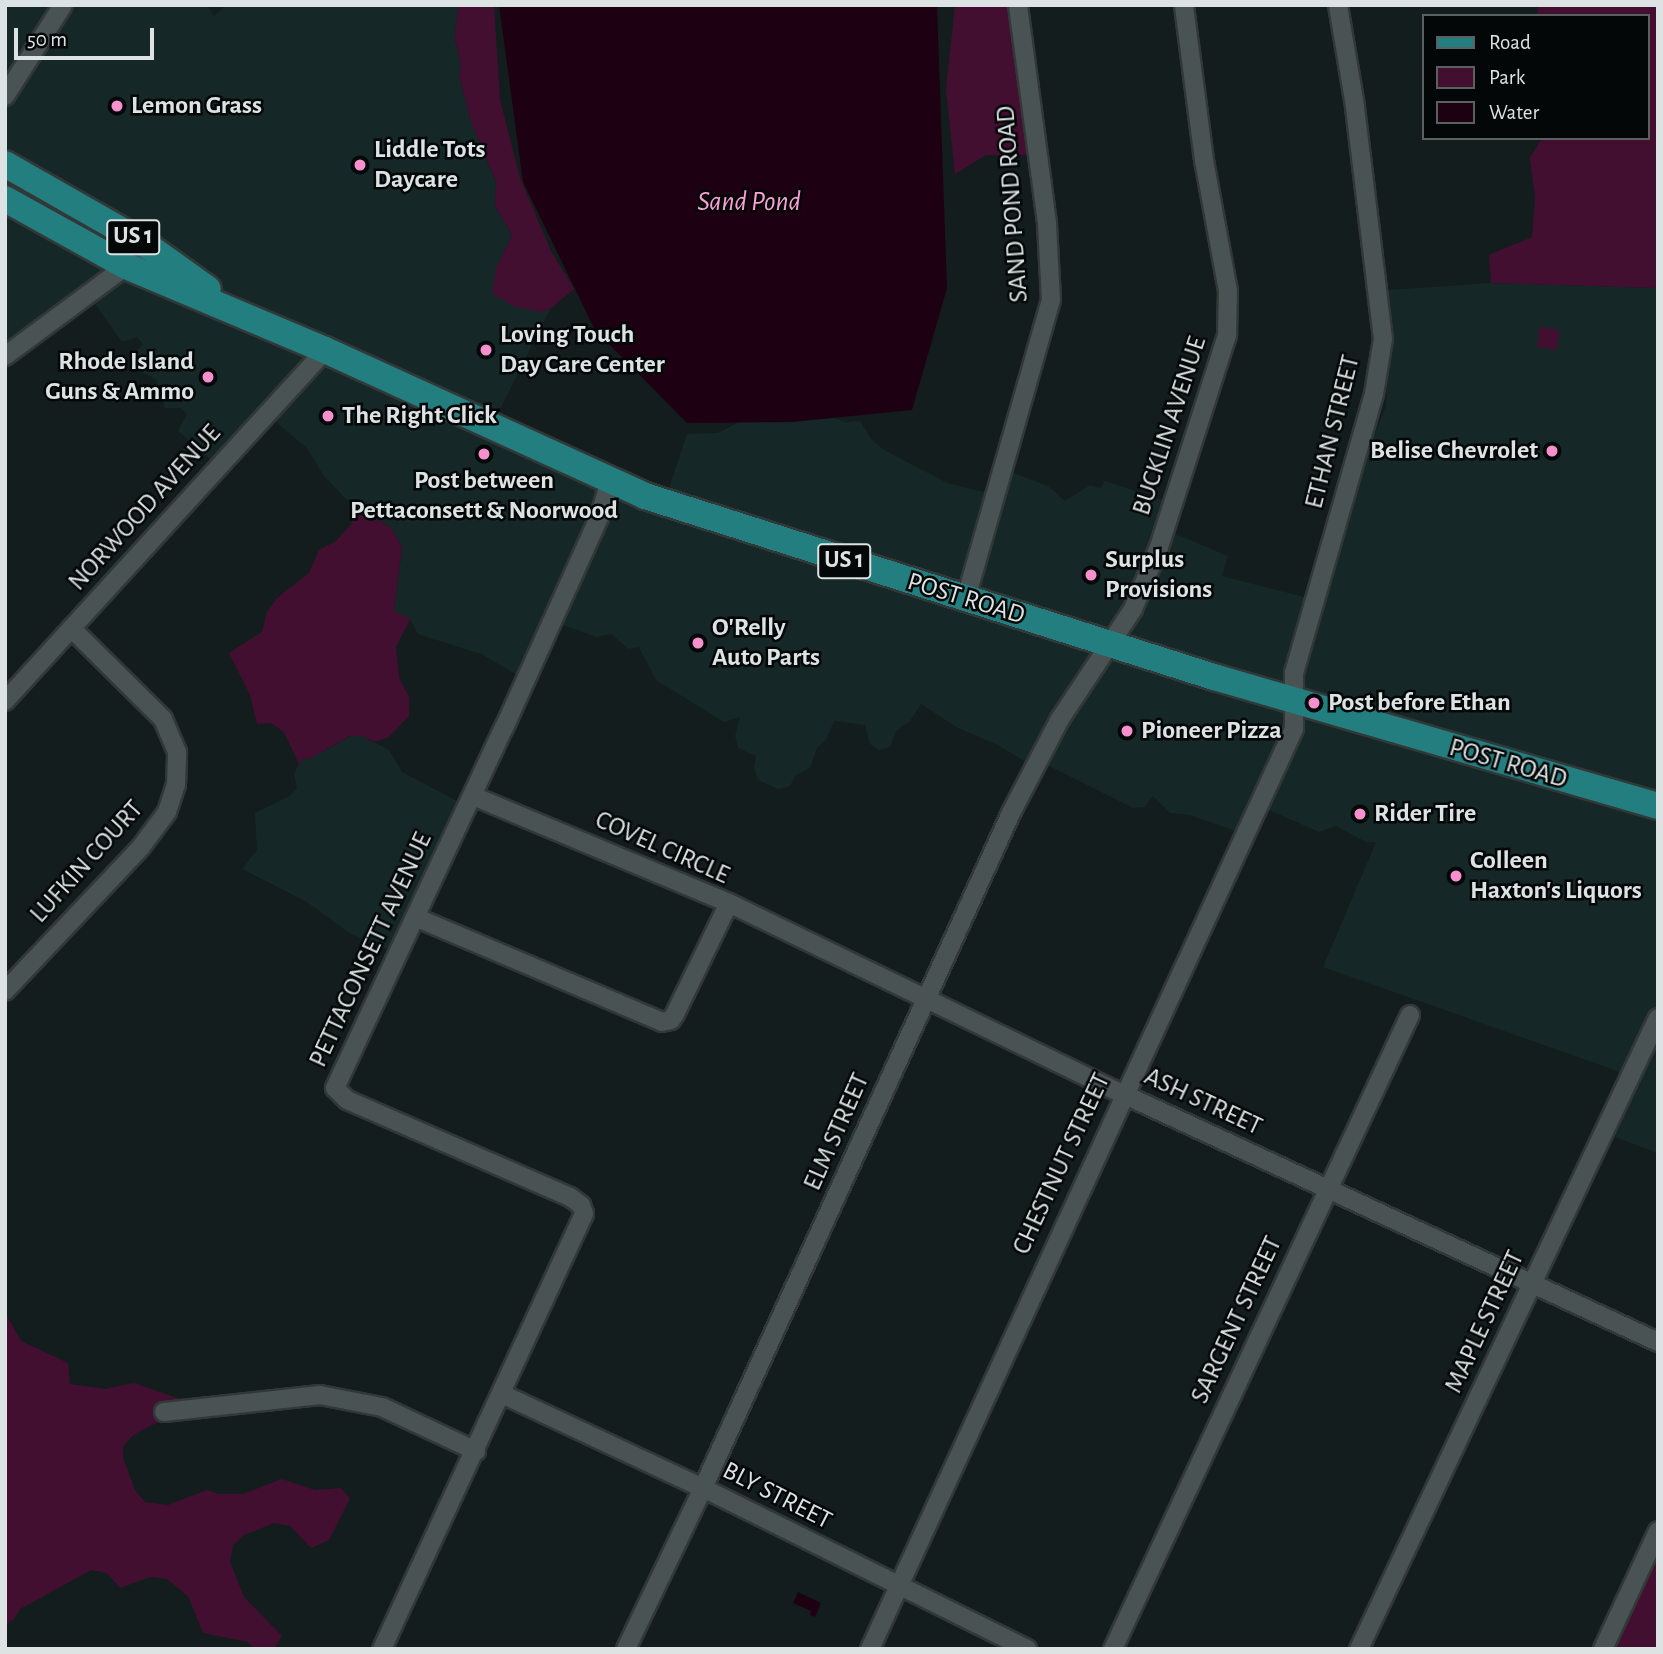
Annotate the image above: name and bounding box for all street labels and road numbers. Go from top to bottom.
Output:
street label: SAND POND ROAD [991,105,1035,303]
road number: US 1 [105,216,161,258]
street label: BUCKLIN AVENUE [1126,333,1214,519]
street label: ETHAN STREET [1299,352,1367,512]
street label: NORWOOD AVENUE [62,418,228,598]
road number: US 1 [816,540,872,582]
street label: POST ROAD [904,566,1028,632]
street label: POST ROAD [1446,732,1570,796]
street label: LUFKIN COURT [24,794,150,930]
street label: COVEL CIRCLE [590,805,734,891]
street label: PETTACONSETT AVENUE [303,828,439,1072]
street label: ASH STREET [1139,1061,1267,1143]
street label: CHESTNUT STREET [1006,1068,1118,1260]
street label: ELM STREET [797,1069,877,1195]
street label: SARGENT STREET [1185,1231,1289,1409]
street label: MAPLE STREET [1438,1246,1532,1398]
street label: BLY STREET [717,1455,837,1537]

